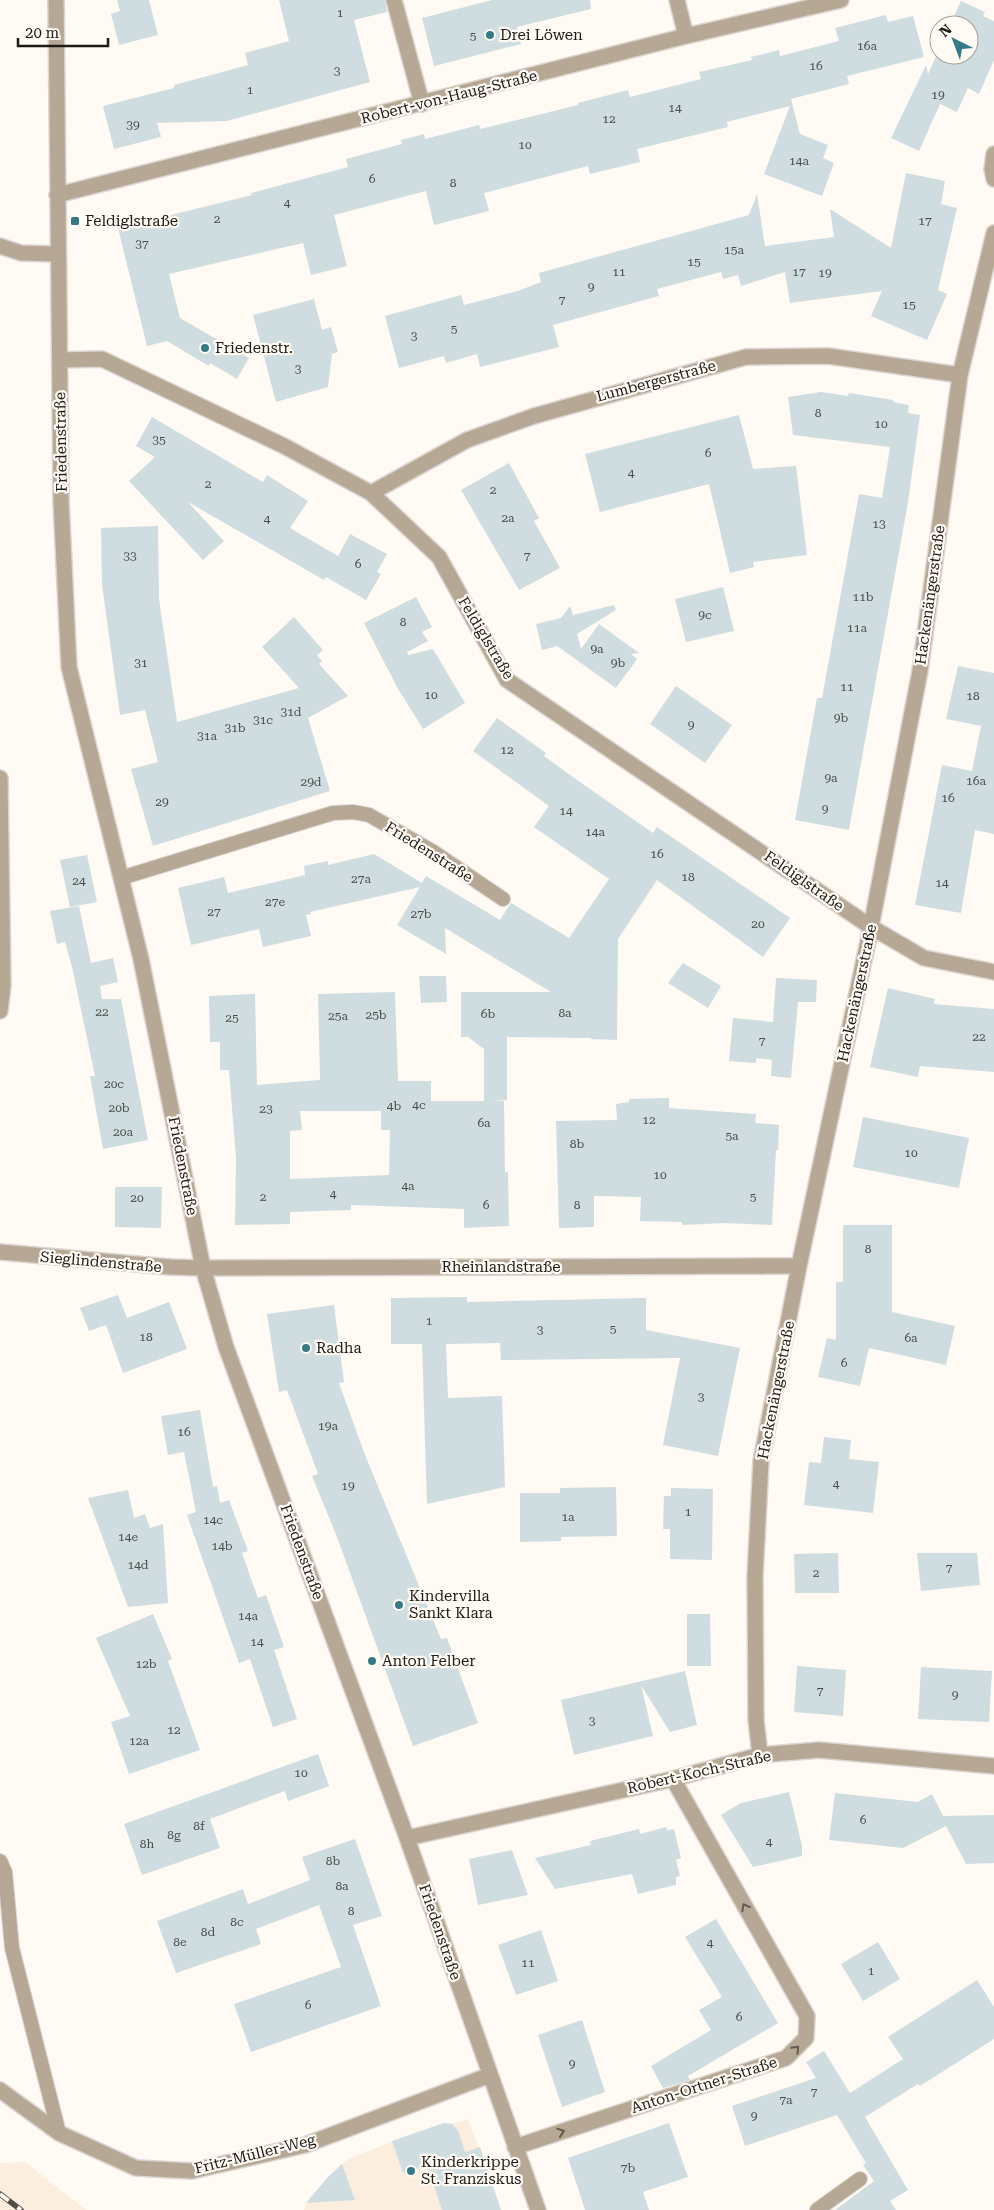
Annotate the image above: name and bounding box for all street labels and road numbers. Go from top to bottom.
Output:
street label: Robert-von-Haug-Straße [359,66,539,128]
street label: Lumbergerstraße [594,356,718,406]
street label: Friedenstraße [51,392,71,492]
street label: Hackenängerstraße [911,524,949,666]
street label: Feldiglstraße [454,593,518,683]
street label: Friedenstraße [382,818,476,886]
street label: Feldiglstraße [761,847,847,915]
street label: Hackenängerstraße [834,922,880,1064]
street label: Friedenstraße [165,1115,201,1217]
street label: Sieglindenstraße [39,1248,163,1276]
street label: Rheinlandstraße [441,1258,561,1276]
street label: Hackenängerstraße [754,1319,798,1461]
street label: Friedenstraße [276,1502,328,1602]
street label: Robert-Koch-Straße [625,1747,773,1797]
street label: Friedenstraße [415,1882,465,1982]
street label: Anton-Ortner-Straße [629,2053,779,2117]
street label: Fritz-Müller-Weg [193,2130,318,2178]

